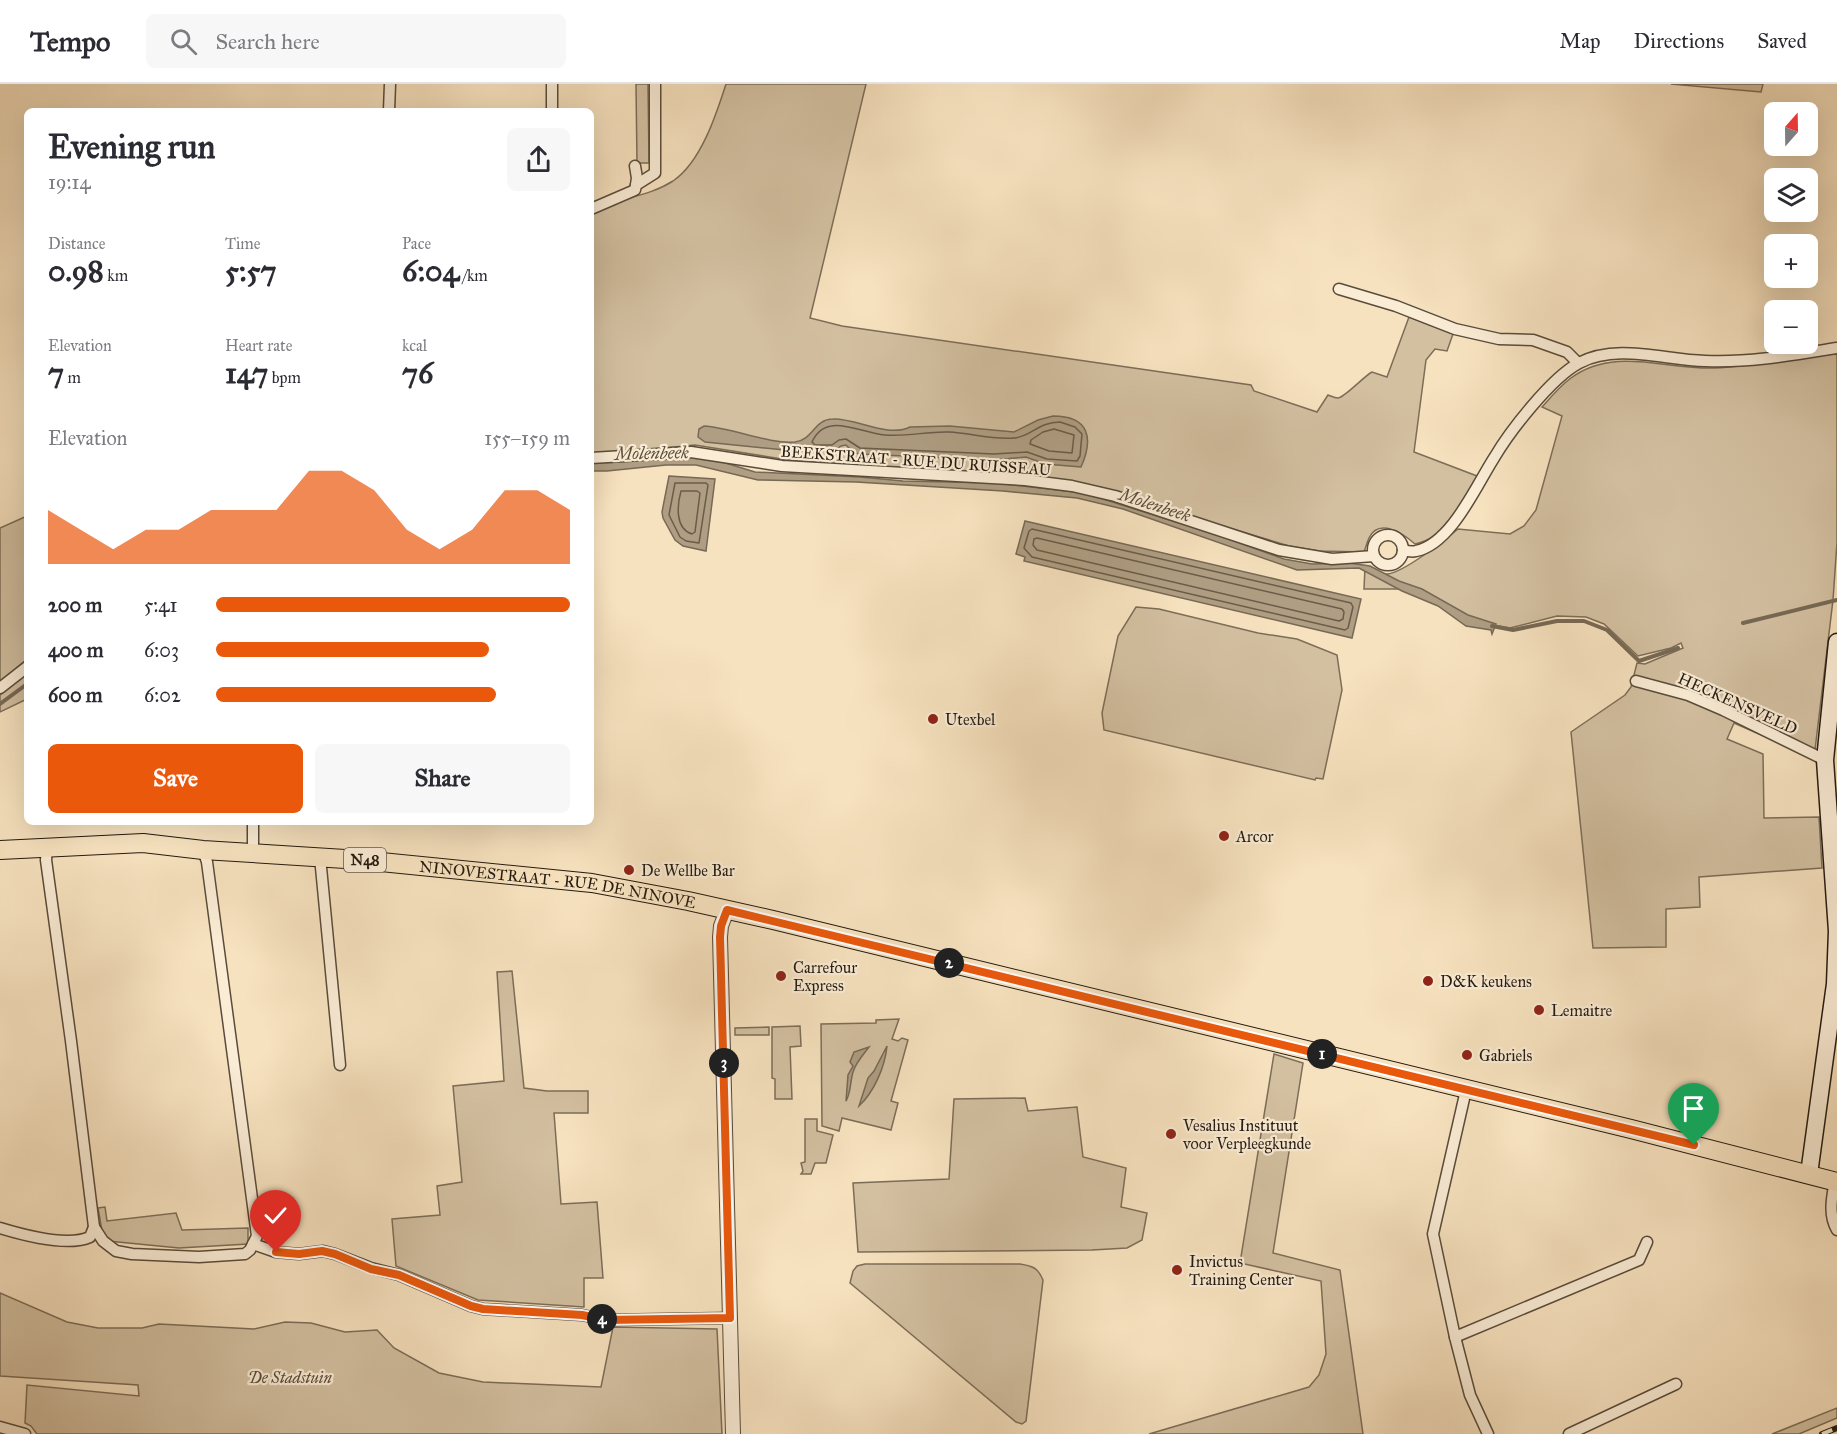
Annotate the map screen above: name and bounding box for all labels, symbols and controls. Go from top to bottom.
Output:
search box [146,14,566,68]
text: Tempo [30,24,110,59]
icon: search [167,25,200,58]
text: Search here [215,28,320,55]
text: Map [1560,28,1601,54]
text: Directions [1634,28,1724,54]
text: Saved [1757,28,1807,54]
north arrow [1764,102,1818,156]
map controls [1764,102,1818,354]
text: Evening run [48,127,215,167]
button: share [507,128,570,191]
button: layers [1764,168,1818,222]
text: 19:14 [48,170,91,194]
text: Distance [48,234,105,253]
text: Time [225,234,260,253]
text: Pace [402,234,431,253]
button: + [1764,234,1818,288]
text: 0.98 [48,253,104,289]
text: 5:57 [225,253,276,289]
text: 6:04 [402,253,459,289]
text: km [104,266,128,285]
text: /km [459,266,488,285]
button: − [1764,300,1818,354]
text: Elevation [48,336,112,355]
text: Heart rate [225,336,292,355]
text: kcal [402,336,427,355]
text: 7 [48,355,64,391]
text: 147 [225,355,268,391]
text: 76 [402,355,433,391]
text: m [64,368,81,387]
text: bpm [268,368,301,387]
text: Elevation [48,426,127,450]
text: 155–159 m [484,426,570,450]
water label: Molenbeek [613,441,689,465]
street label: BEEKSTRAAT - RUE DU RUISSEAU [780,442,1052,479]
water label: Molenbeek [1114,482,1194,527]
text: 200 m [48,593,102,617]
text: 5:41 [144,593,177,617]
text: 400 m [48,638,104,662]
text: 6:03 [144,638,179,662]
street label: HECKENSVELD [1675,669,1800,738]
text: 600 m [48,683,103,707]
text: 6:02 [144,683,181,707]
place label: Utexbel [945,710,996,729]
marker: Utexbel [926,712,940,726]
button: Save [48,744,303,813]
button: Share [315,744,570,813]
place label: Arcor [1235,827,1274,846]
marker: Arcor [1217,829,1231,843]
road number: N48 [344,848,386,872]
street label: NINOVESTRAAT - RUE DE NINOVE [418,857,698,912]
place label: De Wellbe Bar [641,861,735,880]
marker: De Wellbe Bar [622,863,636,877]
pin: 2 [934,948,964,978]
text: 2 [945,953,953,972]
place label: Carrefour Express [793,958,857,995]
marker: Carrefour Express [774,969,788,983]
place label: D&K keukens [1440,972,1532,991]
marker: D&K keukens [1421,974,1435,988]
place label: Lemaitre [1551,1001,1613,1020]
marker: Lemaitre [1532,1003,1546,1017]
pin: 1 [1307,1039,1337,1069]
text: 1 [1319,1044,1325,1063]
place label: Gabriels [1479,1046,1532,1065]
pin: 3 [709,1048,739,1078]
marker: Gabriels [1460,1048,1474,1062]
text: 3 [721,1053,727,1072]
pin [1668,1083,1719,1145]
icon: arrive [1677,1092,1710,1125]
place label: Vesalius Instituut voor Verpleegkunde [1182,1116,1312,1154]
marker: Vesalius Instituut voor Verpleegkunde [1164,1127,1178,1141]
pin [250,1190,301,1252]
icon: check [259,1199,292,1232]
place label: Invictus Training Center [1189,1252,1294,1290]
marker: Invictus Training Center [1170,1263,1184,1277]
pin: 4 [587,1304,617,1334]
text: 4 [598,1309,606,1328]
park label: De Stadstuin [248,1368,333,1387]

